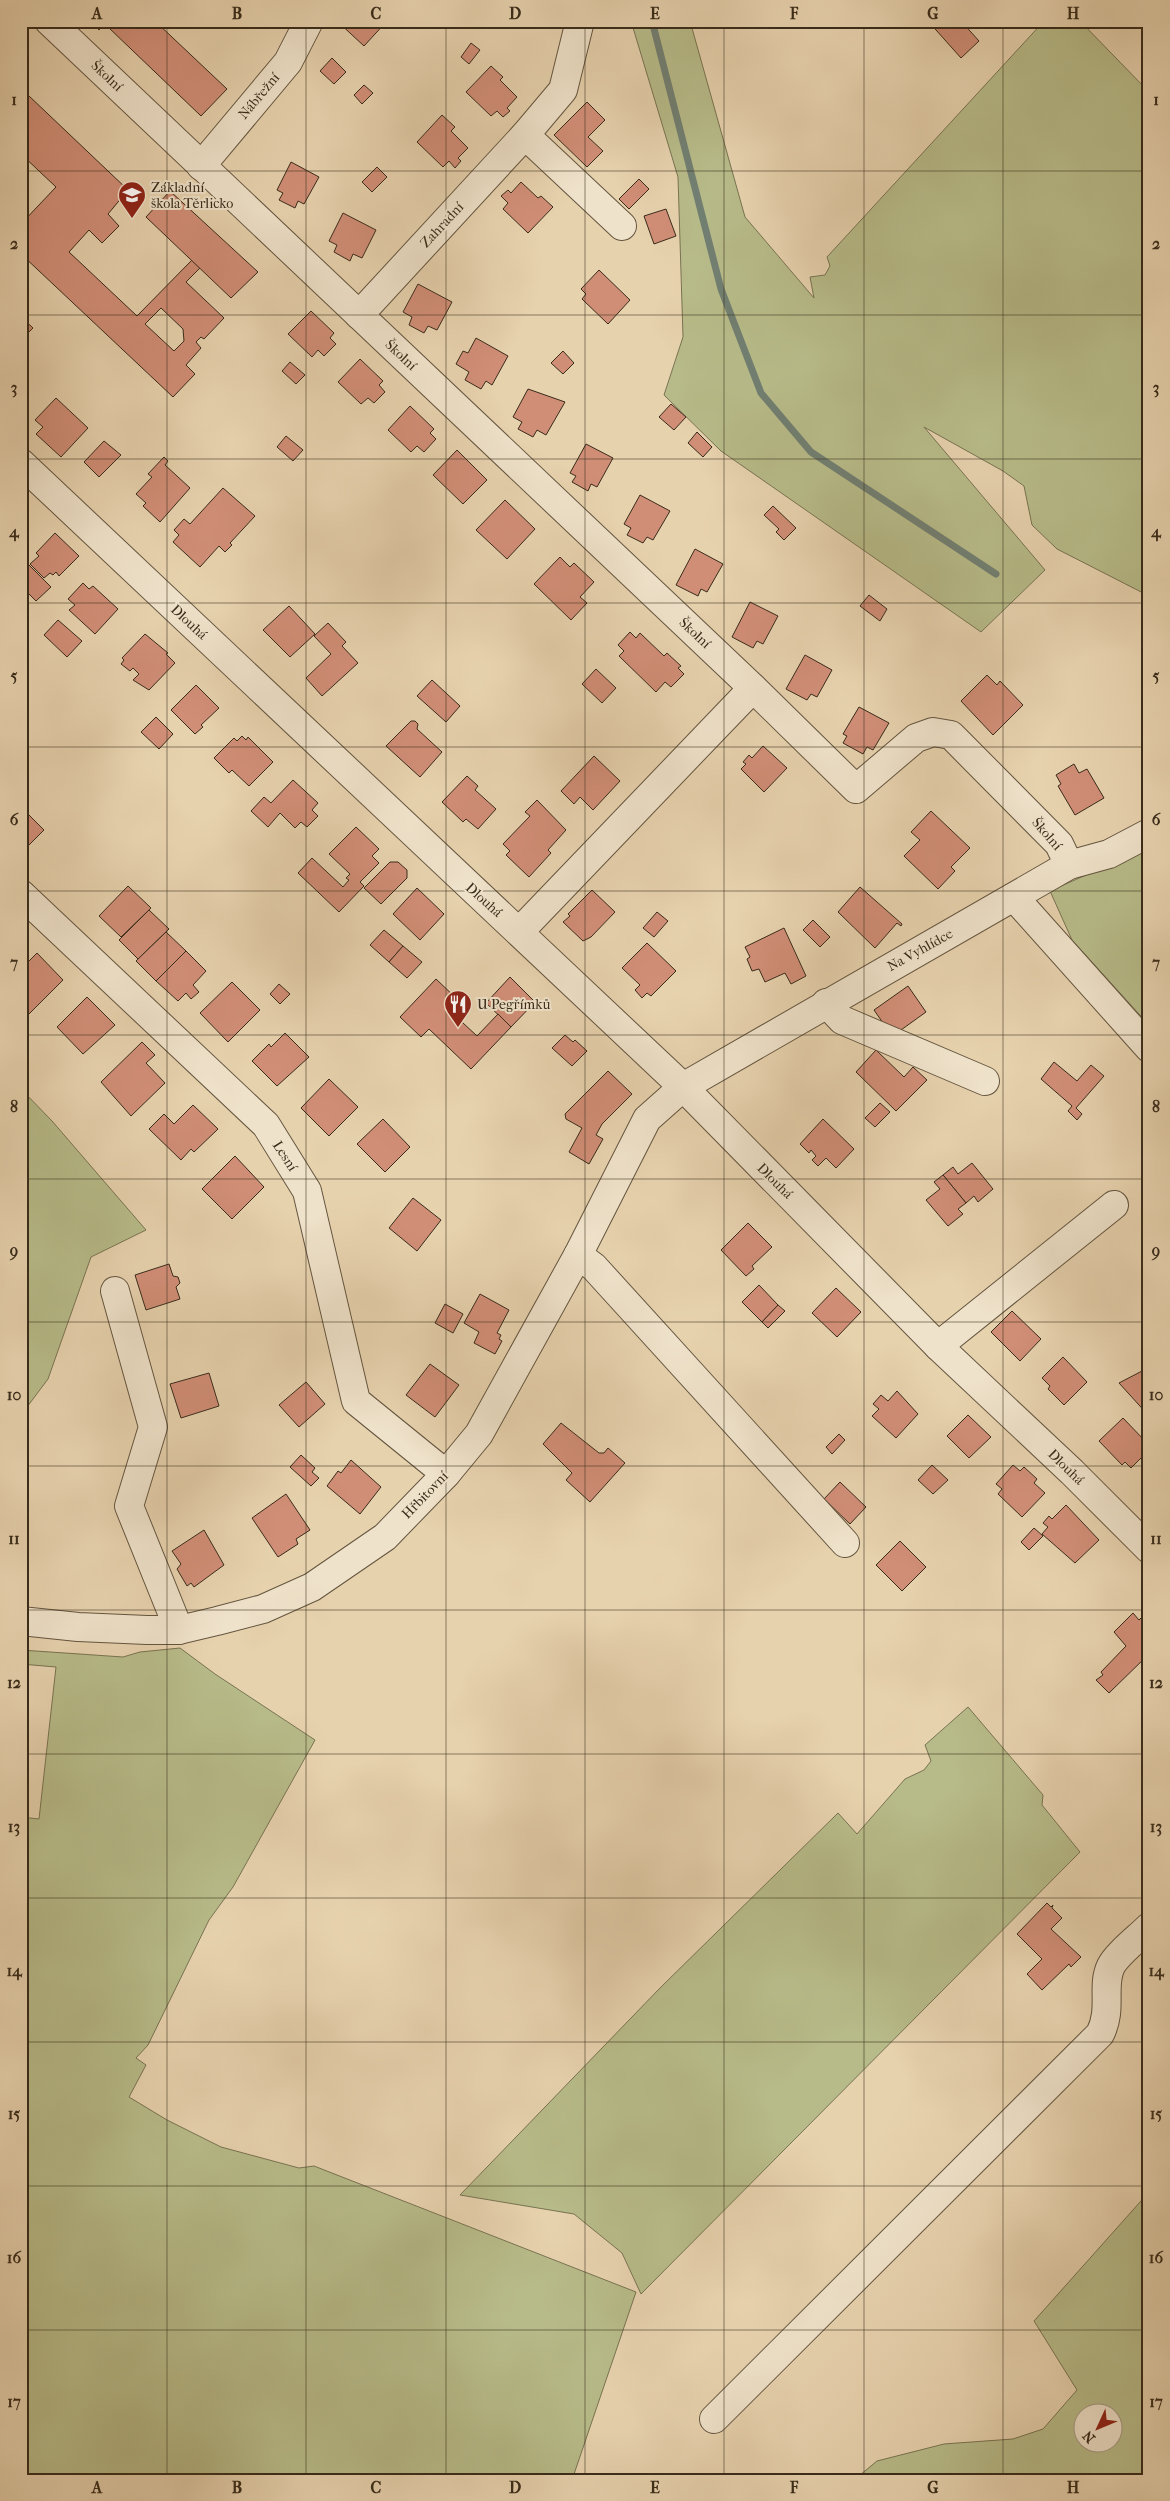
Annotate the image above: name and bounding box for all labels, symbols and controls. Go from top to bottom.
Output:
text: A [91,4,103,23]
text: B [232,4,242,23]
text: C [371,4,382,23]
text: D [509,4,521,23]
text: E [650,4,660,23]
text: F [789,4,799,23]
text: G [927,4,939,23]
text: H [1067,4,1080,23]
street label: Školní [88,56,128,96]
street label: Nábřežní [235,69,284,123]
text: 1 [11,90,17,109]
text: 1 [1153,90,1159,109]
place label: Základní škola Těrlicko [151,179,233,212]
school or university icon: Základní škola Těrlicko [117,180,147,219]
street label: Zahradní [417,198,468,251]
text: 2 [10,234,18,253]
text: 2 [1152,234,1160,253]
street label: Školní [382,335,422,375]
text: 3 [11,378,17,398]
text: 3 [1153,378,1159,398]
text: 4 [8,522,20,542]
text: 4 [1150,522,1162,542]
street label: Dlouhá [167,601,211,643]
street label: Školní [676,613,716,653]
text: 5 [11,666,18,685]
text: 5 [1153,666,1160,685]
text: 6 [10,810,19,829]
text: 6 [1152,810,1161,829]
street label: Školní [1028,814,1067,854]
street label: Dlouhá [462,879,506,921]
street label: Na Vyhlídce [884,925,956,975]
text: 7 [9,953,18,972]
text: 7 [1151,953,1160,972]
restaurant icon: U Pegřímků [443,989,473,1028]
place label: U Pegřímků [477,996,550,1013]
text: 8 [10,1097,18,1116]
text: 8 [1152,1097,1160,1116]
street label: Lesní [269,1138,302,1175]
street label: Dlouhá [754,1160,797,1203]
text: 9 [9,1241,18,1261]
text: 9 [1151,1241,1160,1261]
text: 10 [7,1385,21,1404]
text: 10 [1149,1385,1163,1404]
street label: Dlouhá [1044,1446,1088,1489]
street label: Hřbitovní [398,1467,452,1522]
text: 11 [8,1529,20,1548]
text: 11 [1150,1529,1162,1548]
text: 12 [7,1673,21,1692]
text: 12 [1149,1673,1163,1692]
text: 13 [8,1817,20,1837]
text: 13 [1150,1817,1162,1837]
text: 14 [6,1961,23,1981]
text: 14 [1148,1961,1165,1981]
text: 15 [8,2104,20,2123]
text: 15 [1150,2104,1162,2123]
text: 16 [7,2248,21,2267]
text: 16 [1149,2248,1163,2267]
text: 17 [7,2392,21,2411]
text: 17 [1149,2392,1163,2411]
north arrow [1072,2404,1122,2454]
text: N [1079,2427,1099,2446]
text: A [91,2478,103,2497]
text: B [232,2478,242,2497]
text: C [371,2478,382,2497]
text: D [509,2478,521,2497]
text: E [650,2478,660,2497]
text: F [789,2478,799,2497]
text: G [927,2478,939,2497]
text: H [1067,2478,1080,2497]

